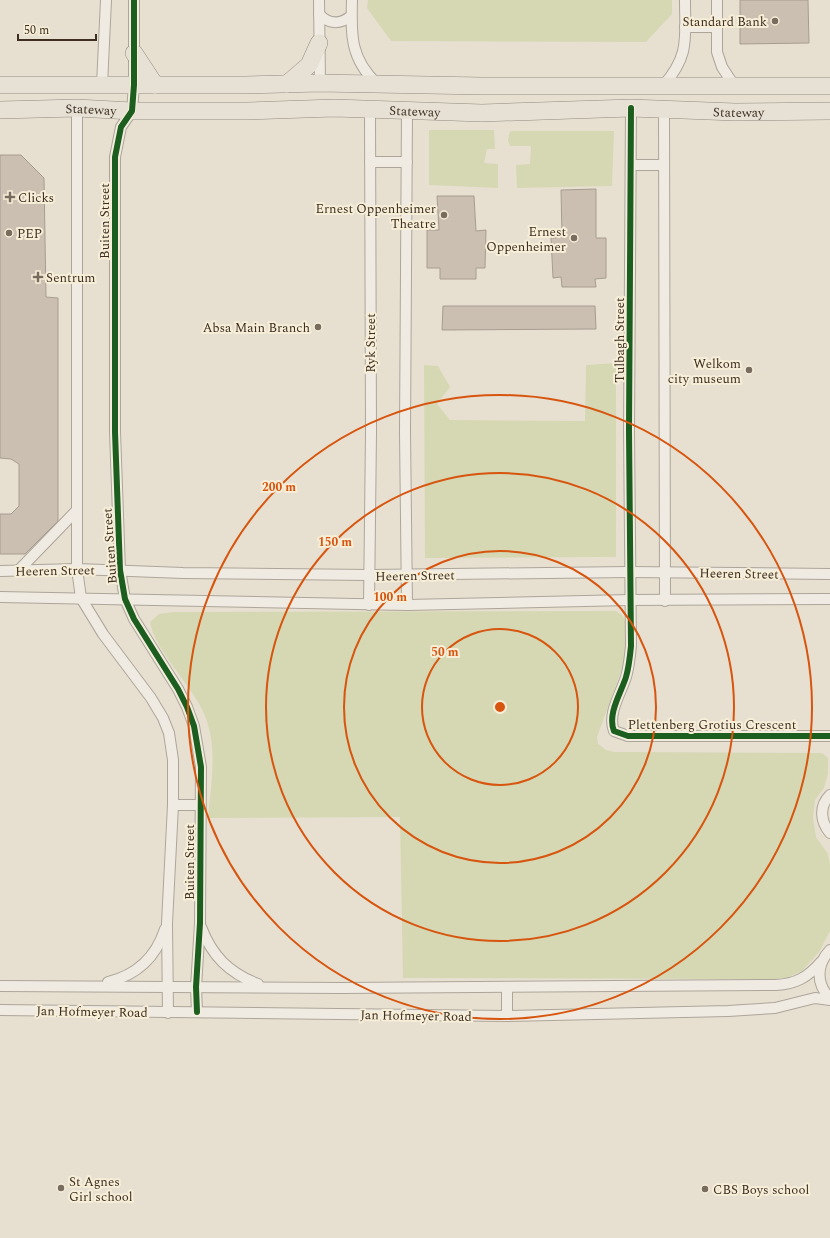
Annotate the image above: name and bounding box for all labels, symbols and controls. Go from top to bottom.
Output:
place label: Standard Bank [682,12,767,32]
scale bar [18,16,96,42]
marker: Standard Bank [770,16,780,26]
text: 50 m [24,21,49,40]
street label: Stateway [65,99,118,121]
street label: Stateway [389,101,441,123]
street label: Stateway [713,102,765,123]
street label: Buiten Street [95,183,115,259]
place label: Clicks [18,188,54,208]
marker: Clicks [5,192,15,202]
place label: Ernest Oppenheimer Theatre [315,199,436,234]
marker: Ernest Oppenheimer Theatre [439,210,449,220]
place label: Ernest Oppenheimer [486,222,566,257]
place label: PEP [17,224,42,244]
marker: PEP [4,228,14,238]
marker: Ernest Oppenheimer [569,233,579,243]
place label: Sentrum [46,268,95,288]
marker: Sentrum [33,272,43,282]
street label: Tulbagh Street [610,297,630,383]
street label: Ryk Street [361,313,381,373]
place label: Absa Main Branch [203,318,310,338]
marker: Absa Main Branch [313,322,323,332]
place label: Welkom city museum [668,354,741,389]
marker: Welkom city museum [744,365,754,375]
text: 200 m [262,478,296,497]
street label: Buiten Street [97,507,123,584]
text: 150 m [318,533,352,552]
street label: Heeren Street [15,560,95,582]
street label: Heeren Street [699,563,779,585]
street label: Heeren Street [375,565,455,587]
text: 100 m [373,588,407,607]
text: 50 m [431,643,459,662]
centre of rings [493,700,507,714]
street label: Plettenberg Grotius Crescent [628,715,797,735]
street label: Buiten Street [180,824,200,900]
street label: Jan Hofmeyer Road [36,1001,148,1023]
street label: Jan Hofmeyer Road [360,1005,472,1027]
place label: St Agnes Girl school [69,1172,133,1207]
place label: CBS Boys school [713,1180,809,1200]
marker: St Agnes Girl school [56,1183,66,1193]
marker: CBS Boys school [700,1184,710,1194]

